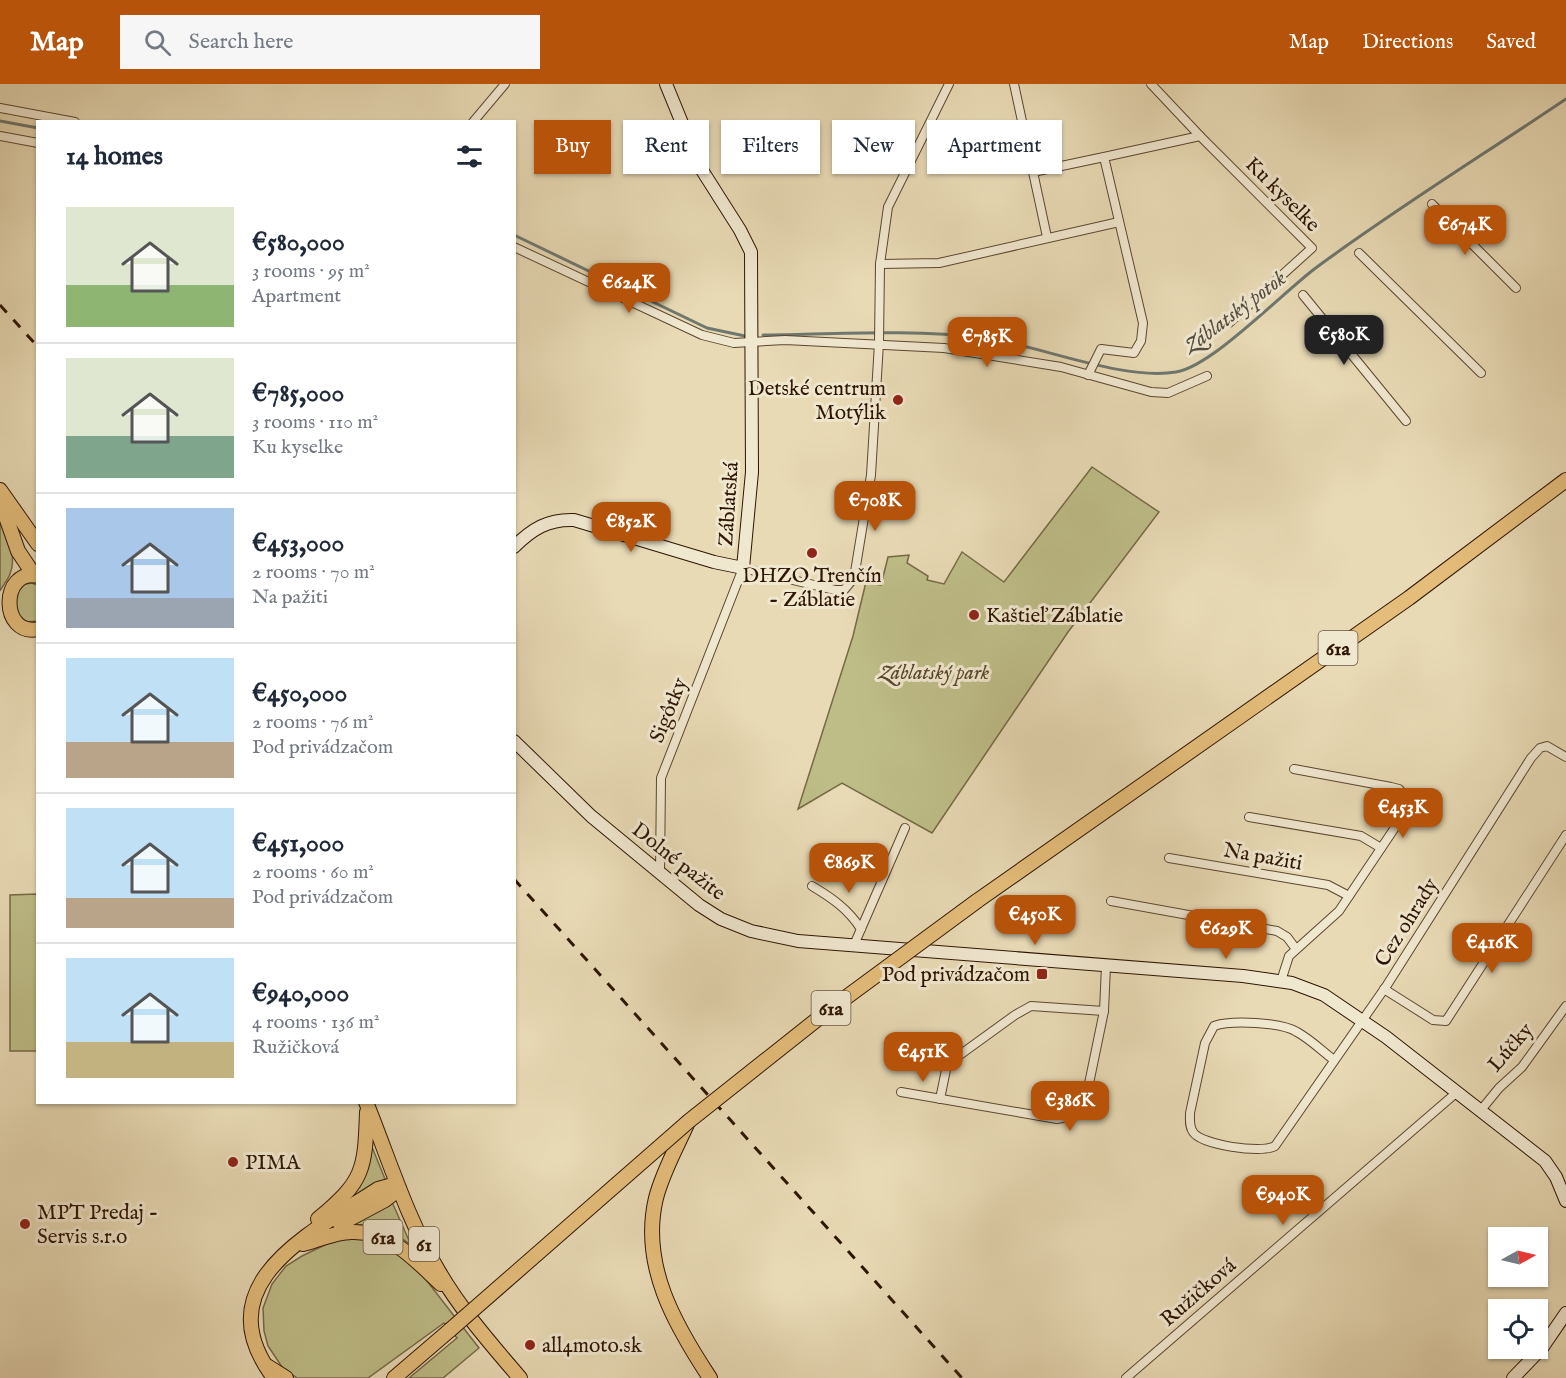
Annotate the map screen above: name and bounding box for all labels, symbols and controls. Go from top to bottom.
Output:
search box [120,15,540,69]
text: Map [30,25,84,60]
icon: search [141,26,174,59]
text: Search here [189,28,293,56]
text: Map [1289,29,1329,56]
text: Directions [1362,29,1453,56]
text: Saved [1486,29,1536,56]
chip: Buy [534,120,611,174]
chip: Rent [623,120,709,174]
chip: Filters [721,120,820,174]
chip: New [832,120,915,174]
chip: Apartment [927,120,1062,174]
text: 14 homes [66,140,163,173]
icon: filters [453,140,486,173]
street label: Ku kyselke [1239,152,1326,239]
pin: €674K [1423,205,1507,256]
text: €674K [1438,212,1492,237]
text: €580,000 [252,226,345,259]
icon: home [114,231,186,303]
text: 3 rooms · 95 m² [252,259,370,284]
pin: €624K [587,263,671,314]
water label: Záblatský potok [1177,265,1292,362]
text: €624K [602,270,656,295]
text: Apartment [252,284,341,309]
pin: €580K [1302,315,1386,366]
pin: €785K [945,317,1029,368]
text: €580K [1318,322,1370,347]
text: €785K [962,324,1012,349]
place label: Detské centrum Motýlik [748,376,887,427]
text: €785,000 [252,377,344,410]
icon: home [114,382,186,454]
marker: Detské centrum Motýlik [891,393,905,407]
text: 3 rooms · 110 m² [252,410,378,435]
text: Ku kyselke [252,435,343,460]
street label: Záblatská [713,460,746,547]
pin: €708K [833,481,917,532]
text: €708K [848,488,902,513]
pin: €852K [589,502,673,553]
text: €852K [606,509,656,534]
text: €453,000 [252,527,344,560]
icon: home [114,532,186,604]
marker: DHZO Trenčín - Záblatie [805,546,819,560]
text: 2 rooms · 70 m² [252,560,375,585]
place label: DHZO Trenčín - Záblatie [742,563,882,614]
text: Na pažiti [252,585,328,610]
place label: Kaštieľ Záblatie [986,603,1123,630]
marker: Kaštieľ Záblatie [967,608,981,622]
road number: 61a [1318,631,1358,665]
park label: Záblatský park [877,660,990,687]
street label: Sigôtky [644,673,695,747]
text: €450,000 [252,677,347,710]
icon: home [114,682,186,754]
text: 2 rooms · 76 m² [252,710,373,735]
text: Pod privádzačom [252,735,393,760]
pin: €453K [1361,788,1445,839]
text: €453K [1378,795,1428,820]
street label: Dolné pažite [626,817,731,907]
text: €451,000 [252,827,344,860]
icon: home [114,832,186,904]
street label: Na pažiti [1221,837,1304,878]
pin: €869K [807,843,891,894]
text: €869K [823,850,875,875]
text: 2 rooms · 60 m² [252,860,374,885]
street label: Cez ohrady [1369,873,1445,972]
text: Pod privádzačom [252,885,393,910]
pin: €450K [993,895,1077,946]
text: €450K [1009,902,1061,927]
pin: €629K [1184,909,1268,960]
text: €629K [1200,916,1252,941]
pin: €416K [1450,923,1534,974]
text: €416K [1466,930,1518,955]
place label: Pod privádzačom [882,962,1030,989]
marker: Pod privádzačom [1035,967,1049,981]
text: €940,000 [252,977,349,1010]
icon: home [114,982,186,1054]
road number: 61a [812,991,850,1025]
text: 4 rooms · 136 m² [252,1010,379,1035]
street label: Lúčky [1482,1017,1540,1078]
pin: €451K [881,1032,965,1083]
text: Ružičková [252,1035,339,1060]
text: €451K [898,1039,948,1064]
pin: €386K [1028,1081,1112,1132]
text: €386K [1045,1088,1095,1113]
place label: PIMA [245,1150,301,1177]
marker: PIMA [226,1155,240,1169]
pin: €940K [1241,1175,1325,1226]
text: €940K [1256,1182,1310,1207]
place label: MPT Predaj - Servis s.r.o [37,1200,158,1251]
marker: MPT Predaj - Servis s.r.o [18,1217,32,1231]
road number: 61a [364,1220,403,1254]
road number: 61 [409,1227,439,1261]
north arrow [1488,1227,1548,1287]
map controls [1488,1227,1548,1359]
street label: Ružičková [1156,1252,1243,1333]
button: locate [1488,1299,1548,1359]
place label: all4moto.sk [542,1333,643,1360]
marker: all4moto.sk [523,1338,537,1352]

